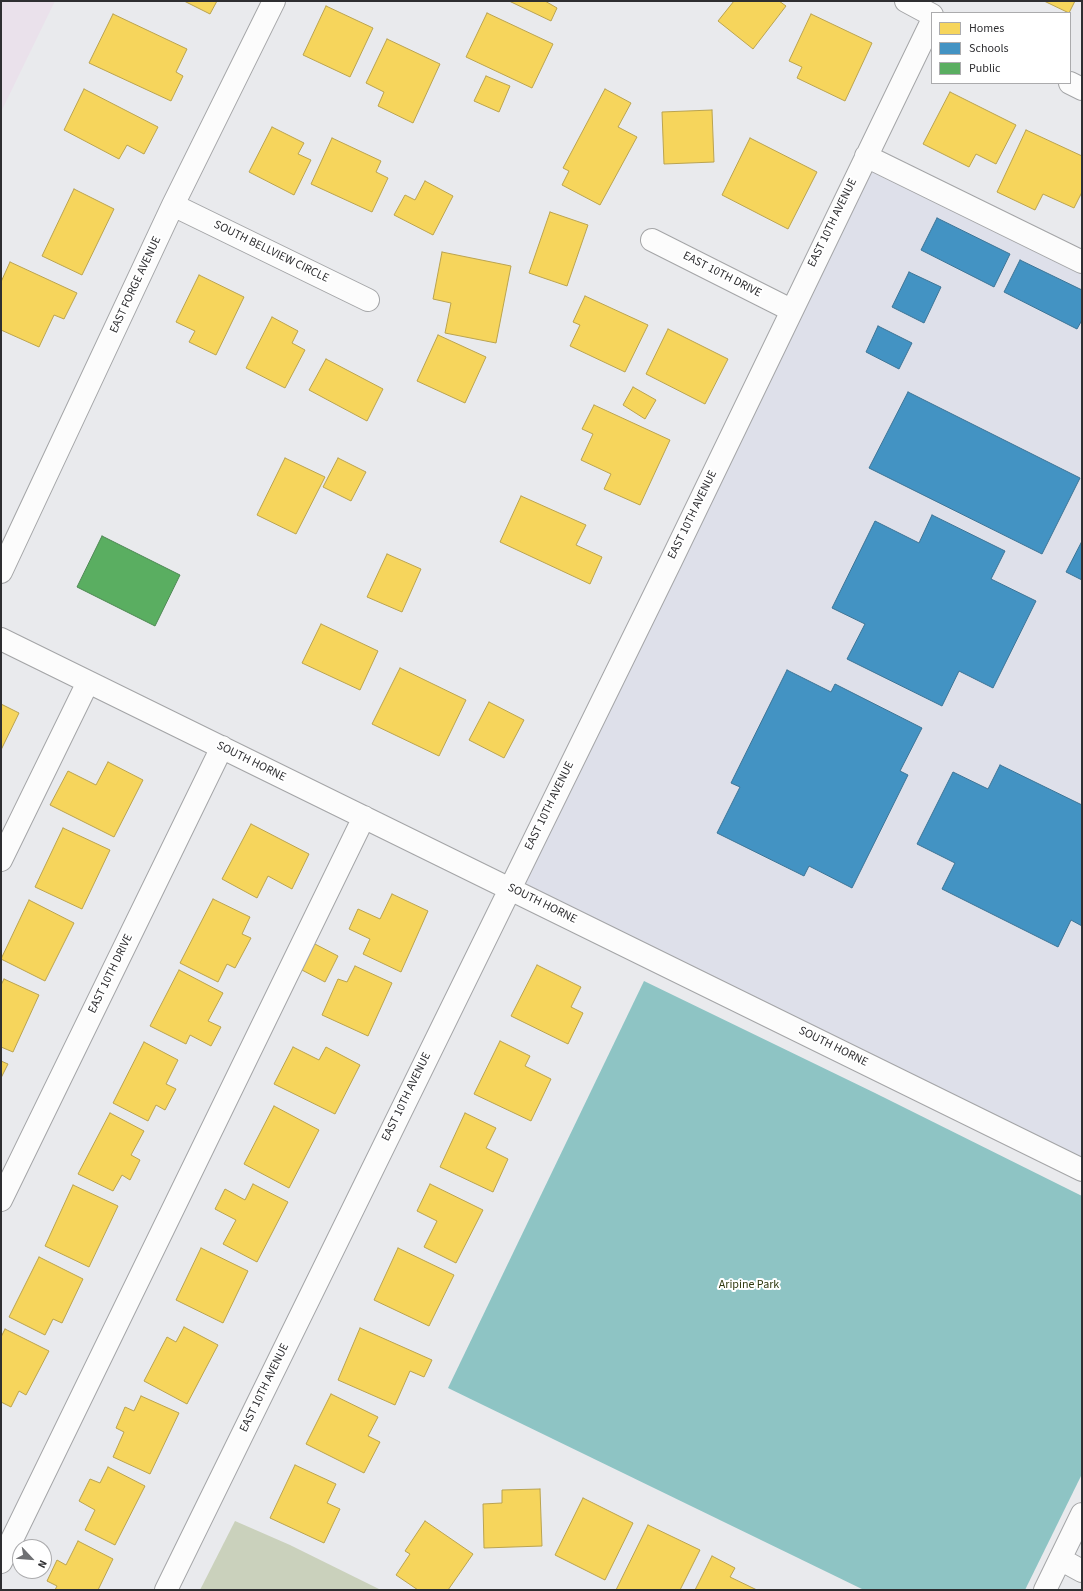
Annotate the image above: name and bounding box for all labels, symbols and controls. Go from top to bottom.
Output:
legend [931,12,1071,84]
text: Homes [969,20,1004,37]
text: Schools [969,40,1009,57]
text: Public [969,60,1000,77]
street label: EAST 10TH AVENUE [805,176,861,270]
street label: SOUTH BELLVIEW CIRCLE [211,218,331,286]
street label: EAST FORGE AVENUE [107,234,165,336]
street label: EAST 10TH DRIVE [680,249,764,301]
street label: EAST 10TH AVENUE [665,468,721,562]
street label: SOUTH HORNE [214,739,288,785]
street label: EAST 10TH AVENUE [522,759,578,853]
street label: SOUTH HORNE [505,881,579,927]
street label: EAST 10TH DRIVE [86,932,136,1016]
street label: SOUTH HORNE [796,1024,870,1070]
street label: EAST 10TH AVENUE [379,1050,435,1144]
park label: Aripine Park [719,1278,779,1292]
street label: EAST 10TH AVENUE [237,1341,293,1435]
north arrow [12,1539,52,1579]
text: N [34,1557,51,1571]

